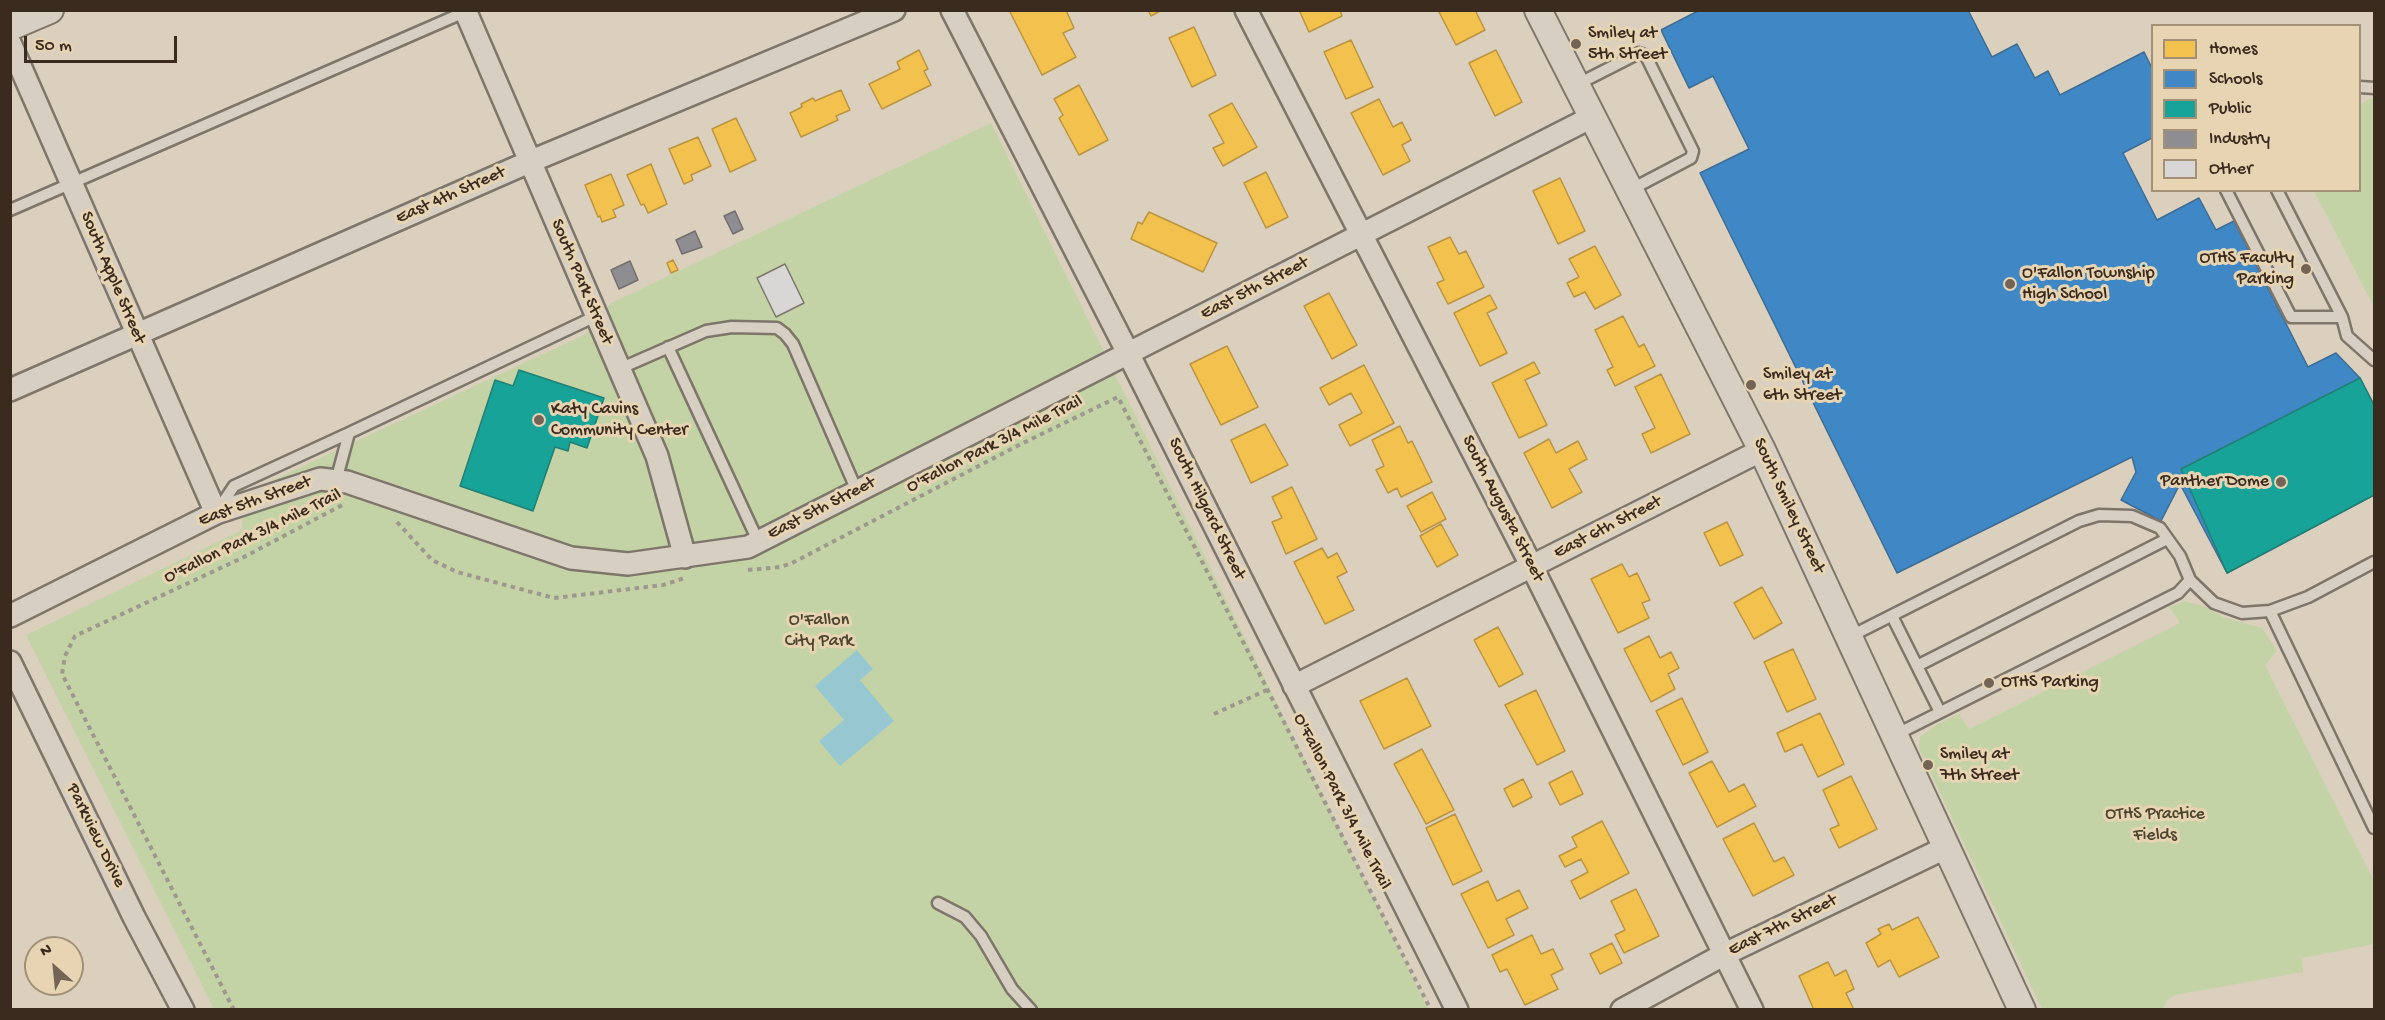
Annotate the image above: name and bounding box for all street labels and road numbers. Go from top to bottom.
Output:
street label: East 4th Street [393,162,509,230]
street label: South Apple Street [74,209,150,347]
street label: South Park Street [545,216,617,348]
street label: East 5th Street [1197,253,1313,325]
street label: O'Fallon Park 3/4 Mile Trail [903,391,1087,499]
street label: South Augusta Street [1456,432,1548,586]
street label: South Hilgard Street [1162,435,1250,583]
street label: South Smiley Street [1747,435,1829,577]
street label: East 5th Street [196,472,314,532]
street label: East 5th Street [764,473,880,545]
street label: O'Fallon Park 3/4 Mile Trail [161,485,345,589]
street label: East 6th Street [1551,492,1665,564]
street label: O'Fallon Park 3/4 Mile Trail [1287,710,1395,894]
street label: Parkview Drive [61,781,129,891]
street label: East 7th Street [1725,890,1841,962]

